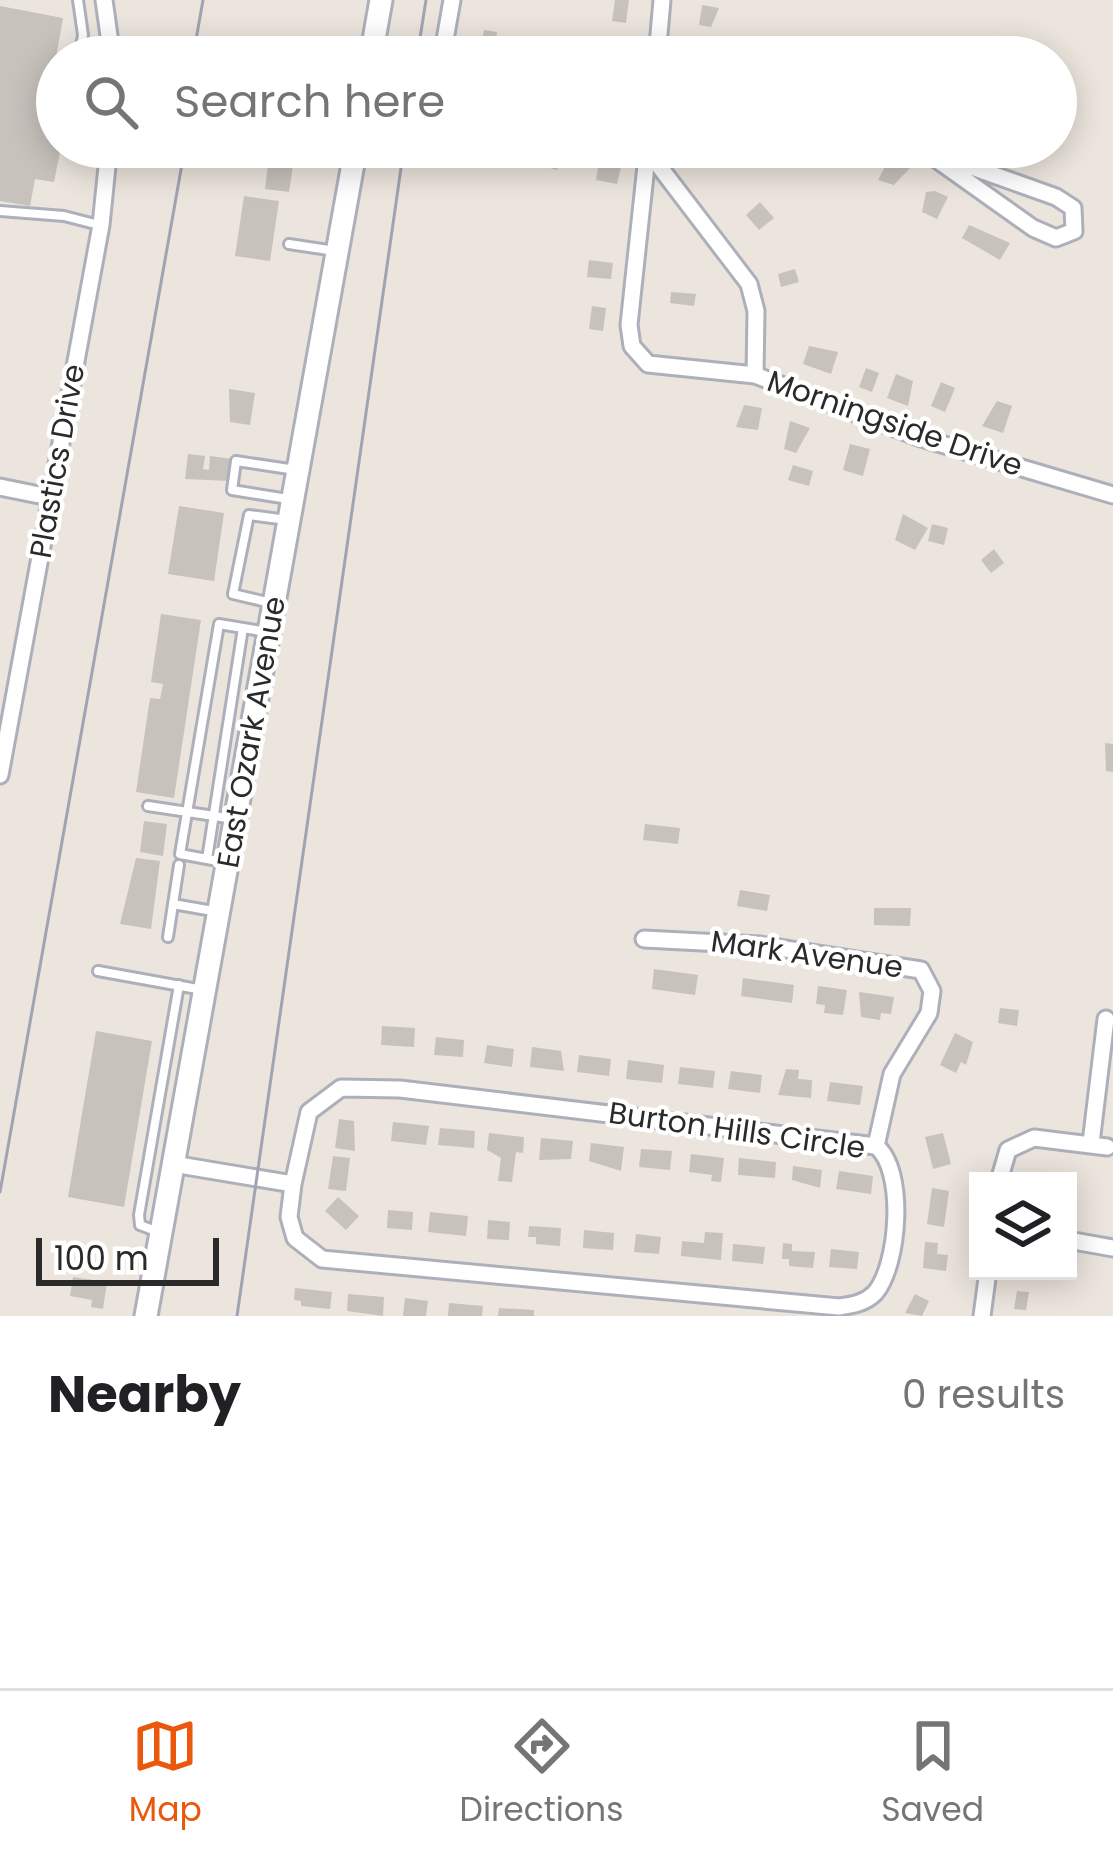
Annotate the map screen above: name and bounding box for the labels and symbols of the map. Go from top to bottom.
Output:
street label: Morningside Drive [762,359,1028,487]
street label: Plastics Drive [19,361,95,561]
street label: East Ozark Avenue [206,593,296,871]
street label: Mark Avenue [708,919,906,989]
street label: Burton Hills Circle [606,1091,868,1169]
scale bar [36,1232,219,1285]

